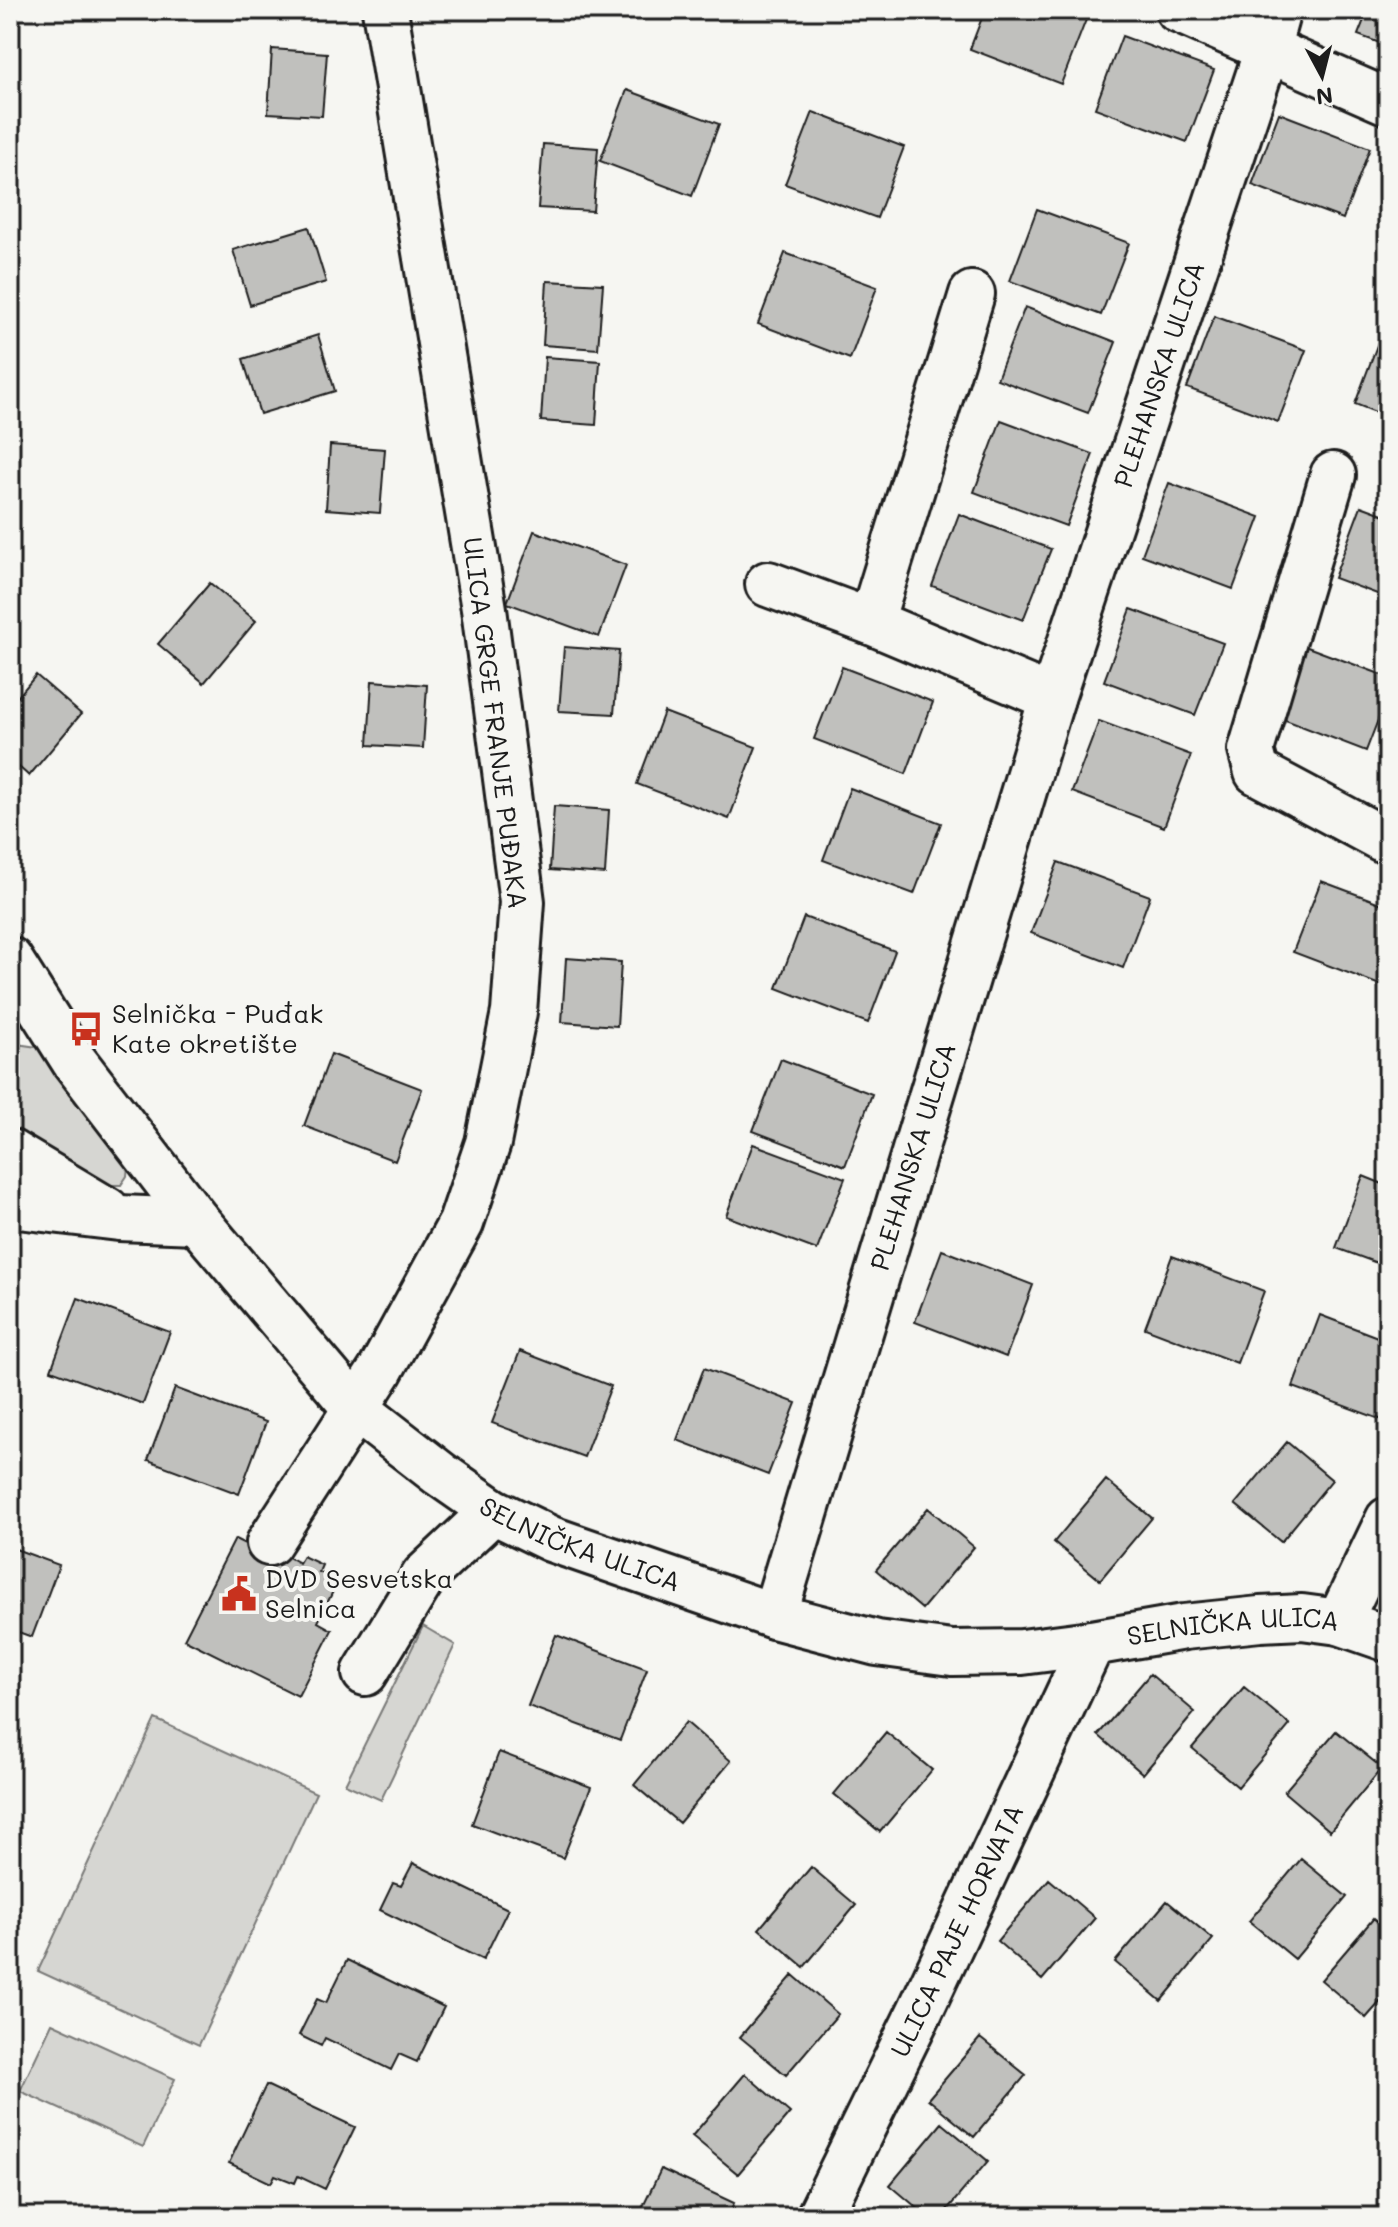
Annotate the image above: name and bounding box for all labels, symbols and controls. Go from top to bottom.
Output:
north arrow [1282,36,1362,116]
text: N [1314,81,1335,112]
street label: PLEHANSKA ULICA [1105,257,1212,492]
street label: ULICA GRGE FRANJE PUĐAKA [456,535,536,911]
place label: Selnička - Puđak Kate okretište [112,996,323,1060]
bus stop icon: Selnička - Puđak Kate okretište [67,1010,105,1048]
street label: PLEHANSKA ULICA [862,1038,963,1274]
street label: SELNIČKA ULICA [473,1489,685,1598]
place label: DVD Sesvetska Selnica [265,1561,453,1625]
public building icon: DVD Sesvetska Selnica [220,1575,258,1613]
street label: SELNIČKA ULICA [1124,1599,1341,1653]
street label: ULICA PAJE HORVATA [882,1798,1030,2062]

